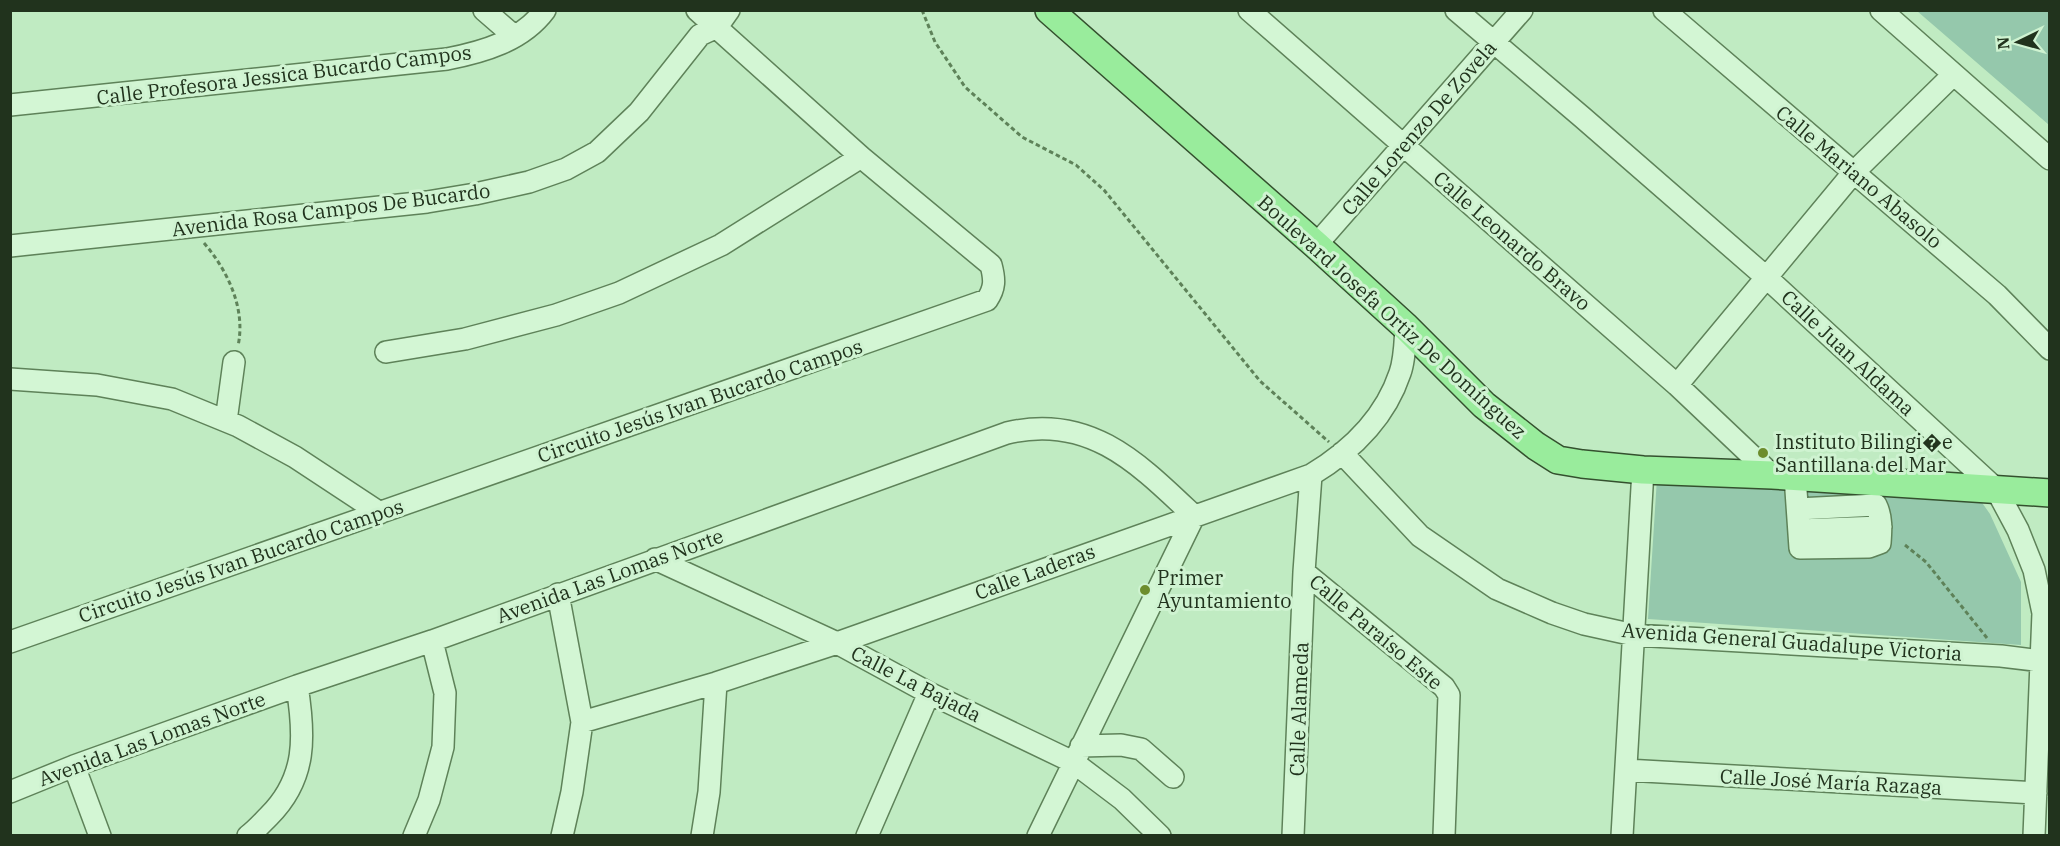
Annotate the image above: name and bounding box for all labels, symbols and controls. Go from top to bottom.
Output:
north arrow [1988,12,2048,72]
street label: Calle Lorenzo De Zovela [1335,34,1502,221]
text: N [1993,36,2014,50]
street label: Calle Profesora Jessica Bucardo Campos [95,38,473,111]
street label: Calle Mariano Abasolo [1770,99,1948,254]
street label: Calle Leonardo Bravo [1428,165,1597,317]
street label: Avenida Rosa Campos De Bucardo [170,177,492,242]
street label: Boulevard Josefa Ortiz De Domínguez [1252,189,1532,445]
street label: Calle Juan Aldama [1776,284,1921,422]
street label: Circuito Jesús Ivan Bucardo Campos [534,332,866,469]
place label: Instituto Bilingi�e Santillana del Mar [1775,428,1953,478]
marker: Instituto Bilingi�e Santillana del Mar [1756,446,1770,460]
street label: Circuito Jesús Ivan Bucardo Campos [75,492,407,629]
street label: Avenida Las Lomas Norte [493,522,727,629]
street label: Calle Laderas [971,537,1099,606]
place label: Primer Ayuntamiento [1157,564,1291,614]
street label: Calle Paraíso Este [1304,568,1449,695]
marker: Primer Ayuntamiento [1138,583,1152,597]
street label: Avenida General Guadalupe Victoria [1621,616,1963,667]
street label: Calle La Bajada [846,639,986,728]
street label: Calle Alameda [1283,641,1314,777]
street label: Avenida Las Lomas Norte [35,685,269,792]
street label: Calle José María Razaga [1719,762,1943,801]

